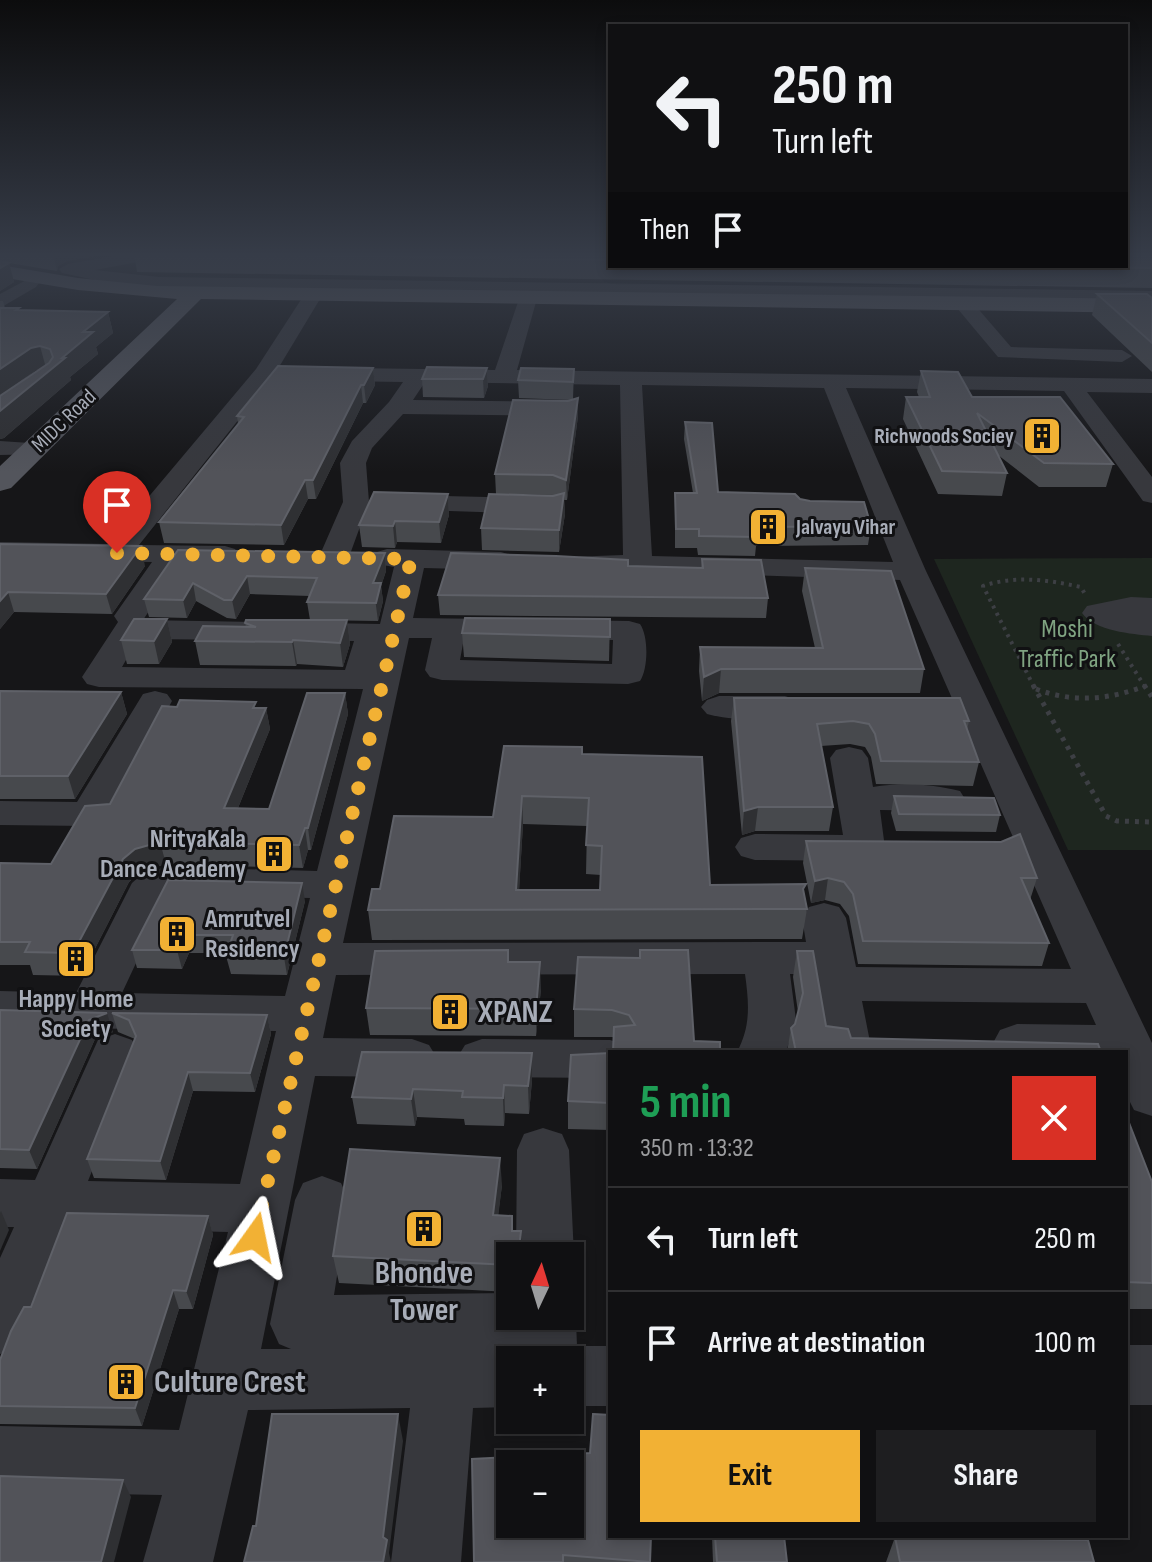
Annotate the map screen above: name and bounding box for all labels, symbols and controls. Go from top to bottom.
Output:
text: 250 m [772,53,894,120]
icon: left [640,56,744,160]
text: Turn left [772,121,873,164]
icon: arrive [706,208,750,252]
text: Then [640,212,690,248]
street label: MIDC Road [26,384,102,458]
building icon: Richwoods Sociey [1021,415,1063,457]
place label: Richwoods Sociey [874,423,1014,450]
pin [83,471,151,553]
icon: arrive [95,483,139,527]
building icon: Jalvayu Vihar [747,506,789,548]
place label: Jalvayu Vihar [795,514,895,541]
park label: Moshi Traffic Park [1018,614,1116,675]
place label: NrityaKala Dance Academy [100,824,246,885]
building icon: NrityaKala Dance Academy [253,833,295,875]
place label: Amrutvel Residency [204,904,300,965]
building icon: Amrutvel Residency [156,913,198,955]
building icon: Happy Home Society [55,938,97,980]
place label: Happy Home Society [18,984,134,1045]
building icon: XPANZ [429,991,471,1033]
place label: XPANZ [477,993,553,1032]
text: 5 min [640,1074,732,1131]
button: close [1012,1076,1096,1160]
text: 350 m · 13:32 [640,1133,754,1164]
position arrow [213,1195,297,1279]
building icon: Bhondve Tower [403,1208,445,1250]
icon: left [640,1217,684,1261]
text: Turn left [708,1221,798,1257]
text: 250 m [1034,1221,1096,1257]
north arrow [496,1242,584,1330]
map controls [496,1242,584,1538]
place label: Bhondve Tower [375,1254,473,1330]
icon: arrive [640,1321,684,1365]
text: Arrive at destination [708,1325,925,1361]
text: 100 m [1035,1325,1096,1361]
button: + [496,1346,584,1434]
building icon: Culture Crest [105,1361,147,1403]
place label: Culture Crest [154,1363,306,1402]
button: Exit [640,1430,860,1522]
button: Share [876,1430,1096,1522]
button: − [496,1450,584,1538]

